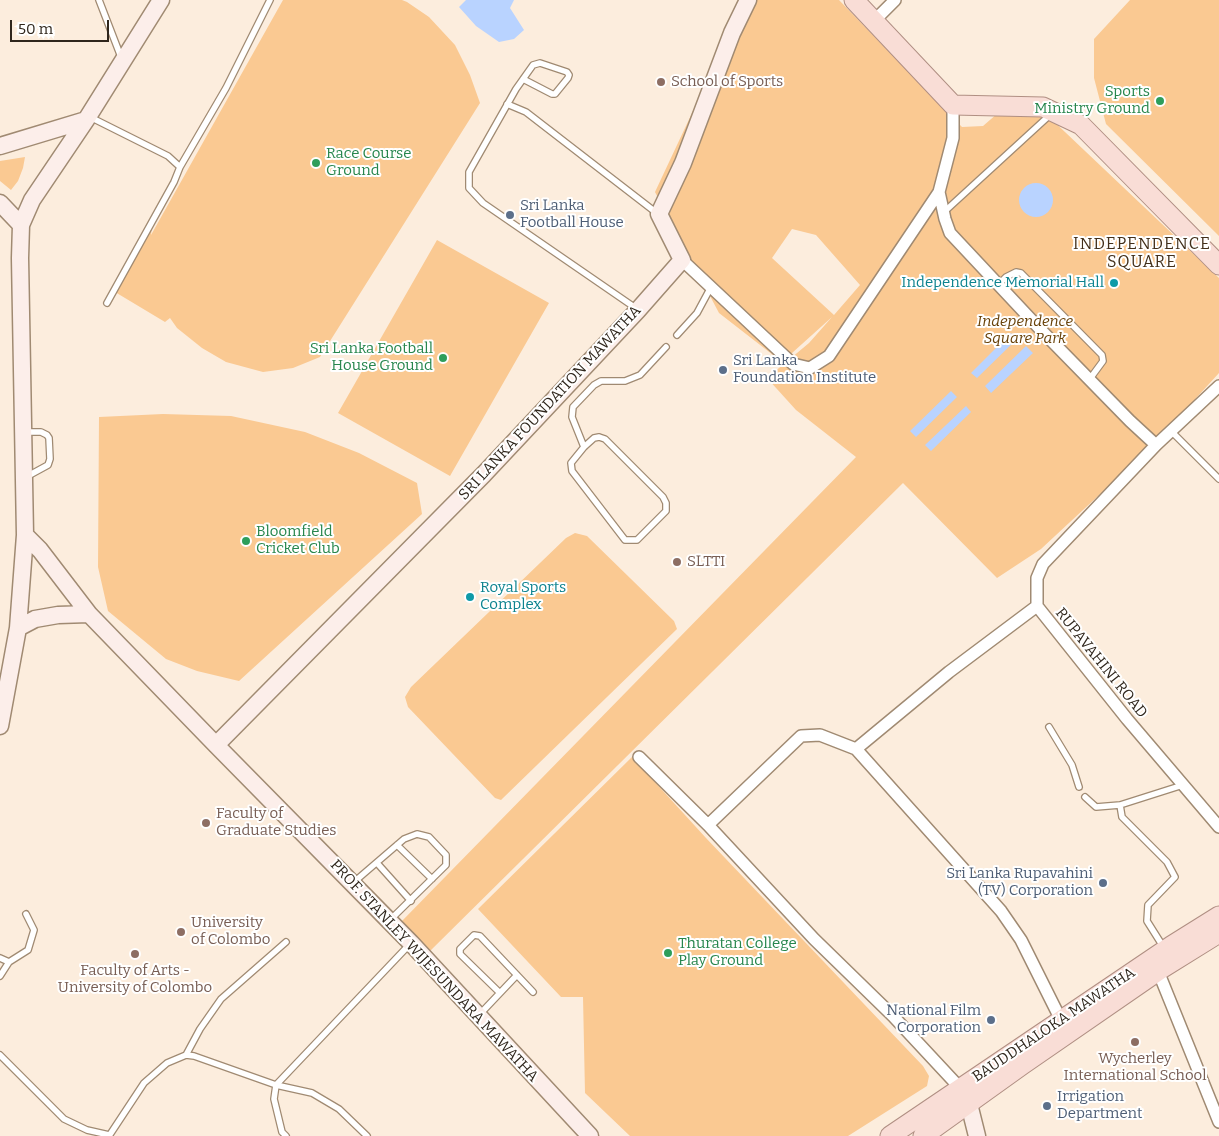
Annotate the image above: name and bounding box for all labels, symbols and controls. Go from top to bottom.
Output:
scale bar [12,10,111,42]
text: 50 m [18,20,53,38]
place label: School of Sports [671,73,783,91]
marker: School of Sports [655,76,667,88]
place label: Sports Ministry Ground [1034,83,1150,118]
marker: Sports Ministry Ground [1154,95,1166,107]
place label: Race Course Ground [326,145,411,180]
marker: Race Course Ground [310,157,322,169]
place label: Sri Lanka Football House [520,197,624,232]
marker: Sri Lanka Football House [504,209,516,221]
district label: INDEPENDENCE SQUARE [1072,235,1212,273]
place label: Independence Memorial Hall [901,274,1104,292]
marker: Independence Memorial Hall [1108,277,1120,289]
street label: SRI LANKA FOUNDATION MAWATHA [455,302,645,504]
park label: Independence Square Park [977,313,1073,348]
place label: Sri Lanka Football House Ground [310,340,433,375]
marker: Sri Lanka Football House Ground [437,352,449,364]
place label: Sri Lanka Foundation Institute [733,352,876,387]
marker: Sri Lanka Foundation Institute [717,364,729,376]
place label: Bloomfield Cricket Club [256,523,340,558]
marker: Bloomfield Cricket Club [240,535,252,547]
place label: SLTTI [687,553,725,571]
marker: SLTTI [671,556,683,568]
place label: Royal Sports Complex [480,579,566,614]
marker: Royal Sports Complex [464,591,476,603]
street label: RUPAVAHINI ROAD [1051,604,1151,722]
place label: Faculty of Graduate Studies [216,805,337,840]
marker: Faculty of Graduate Studies [200,817,212,829]
street label: PROF. STANLEY WIJESUNDARA MAWATHA [326,856,542,1086]
place label: Sri Lanka Rupavahini (TV) Corporation [946,865,1093,900]
marker: Sri Lanka Rupavahini (TV) Corporation [1097,877,1109,889]
place label: University of Colombo [191,914,270,949]
marker: University of Colombo [175,926,187,938]
place label: Thuratan College Play Ground [678,935,797,970]
marker: Thuratan College Play Ground [662,947,674,959]
marker: Faculty of Arts - University of Colombo [129,948,141,960]
place label: Faculty of Arts - University of Colombo [58,962,212,997]
street label: BAUDDHALOKA MAWATHA [969,964,1139,1086]
place label: National Film Corporation [886,1002,981,1037]
marker: National Film Corporation [985,1014,997,1026]
marker: Wycherley International School [1129,1036,1141,1048]
place label: Wycherley International School [1063,1050,1207,1085]
place label: Irrigation Department [1057,1088,1143,1123]
marker: Irrigation Department [1041,1100,1053,1112]

